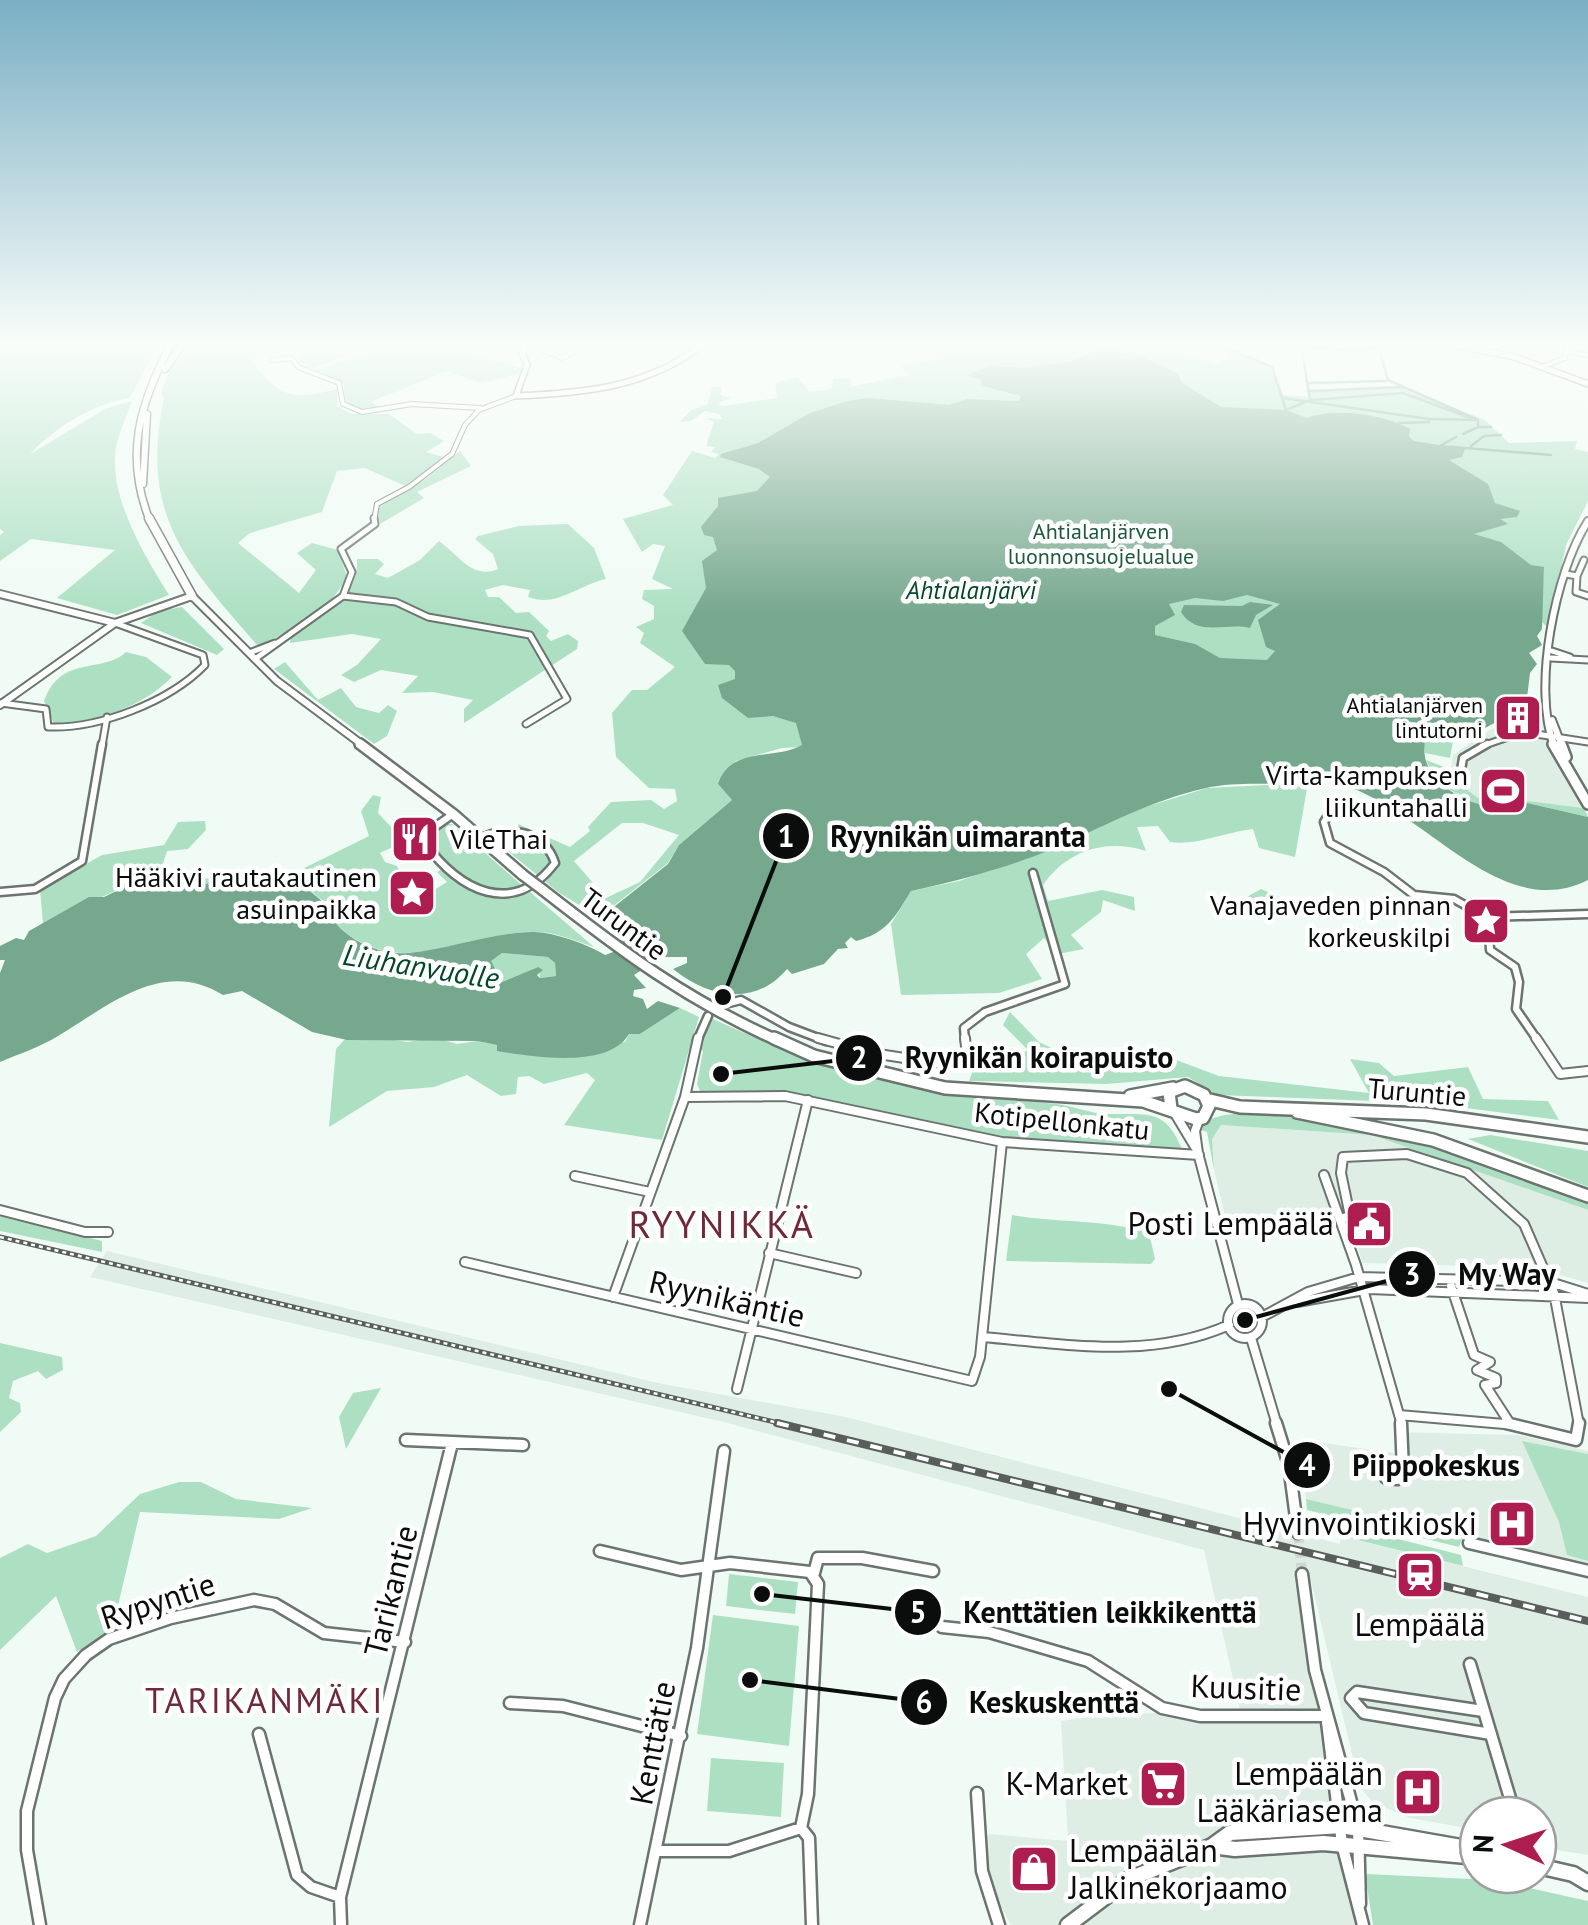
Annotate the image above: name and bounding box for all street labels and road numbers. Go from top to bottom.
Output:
street label: Turuntie [574,879,675,968]
street label: Turuntie [1366,1069,1468,1114]
street label: Kotipellonkatu [973,1093,1151,1148]
street label: Ryynikäntie [645,1260,809,1336]
street label: Tarikantie [353,1521,427,1661]
street label: Rypyntie [95,1562,220,1638]
street label: Kuusitie [1190,1664,1302,1710]
street label: Kenttätie [619,1677,685,1808]

